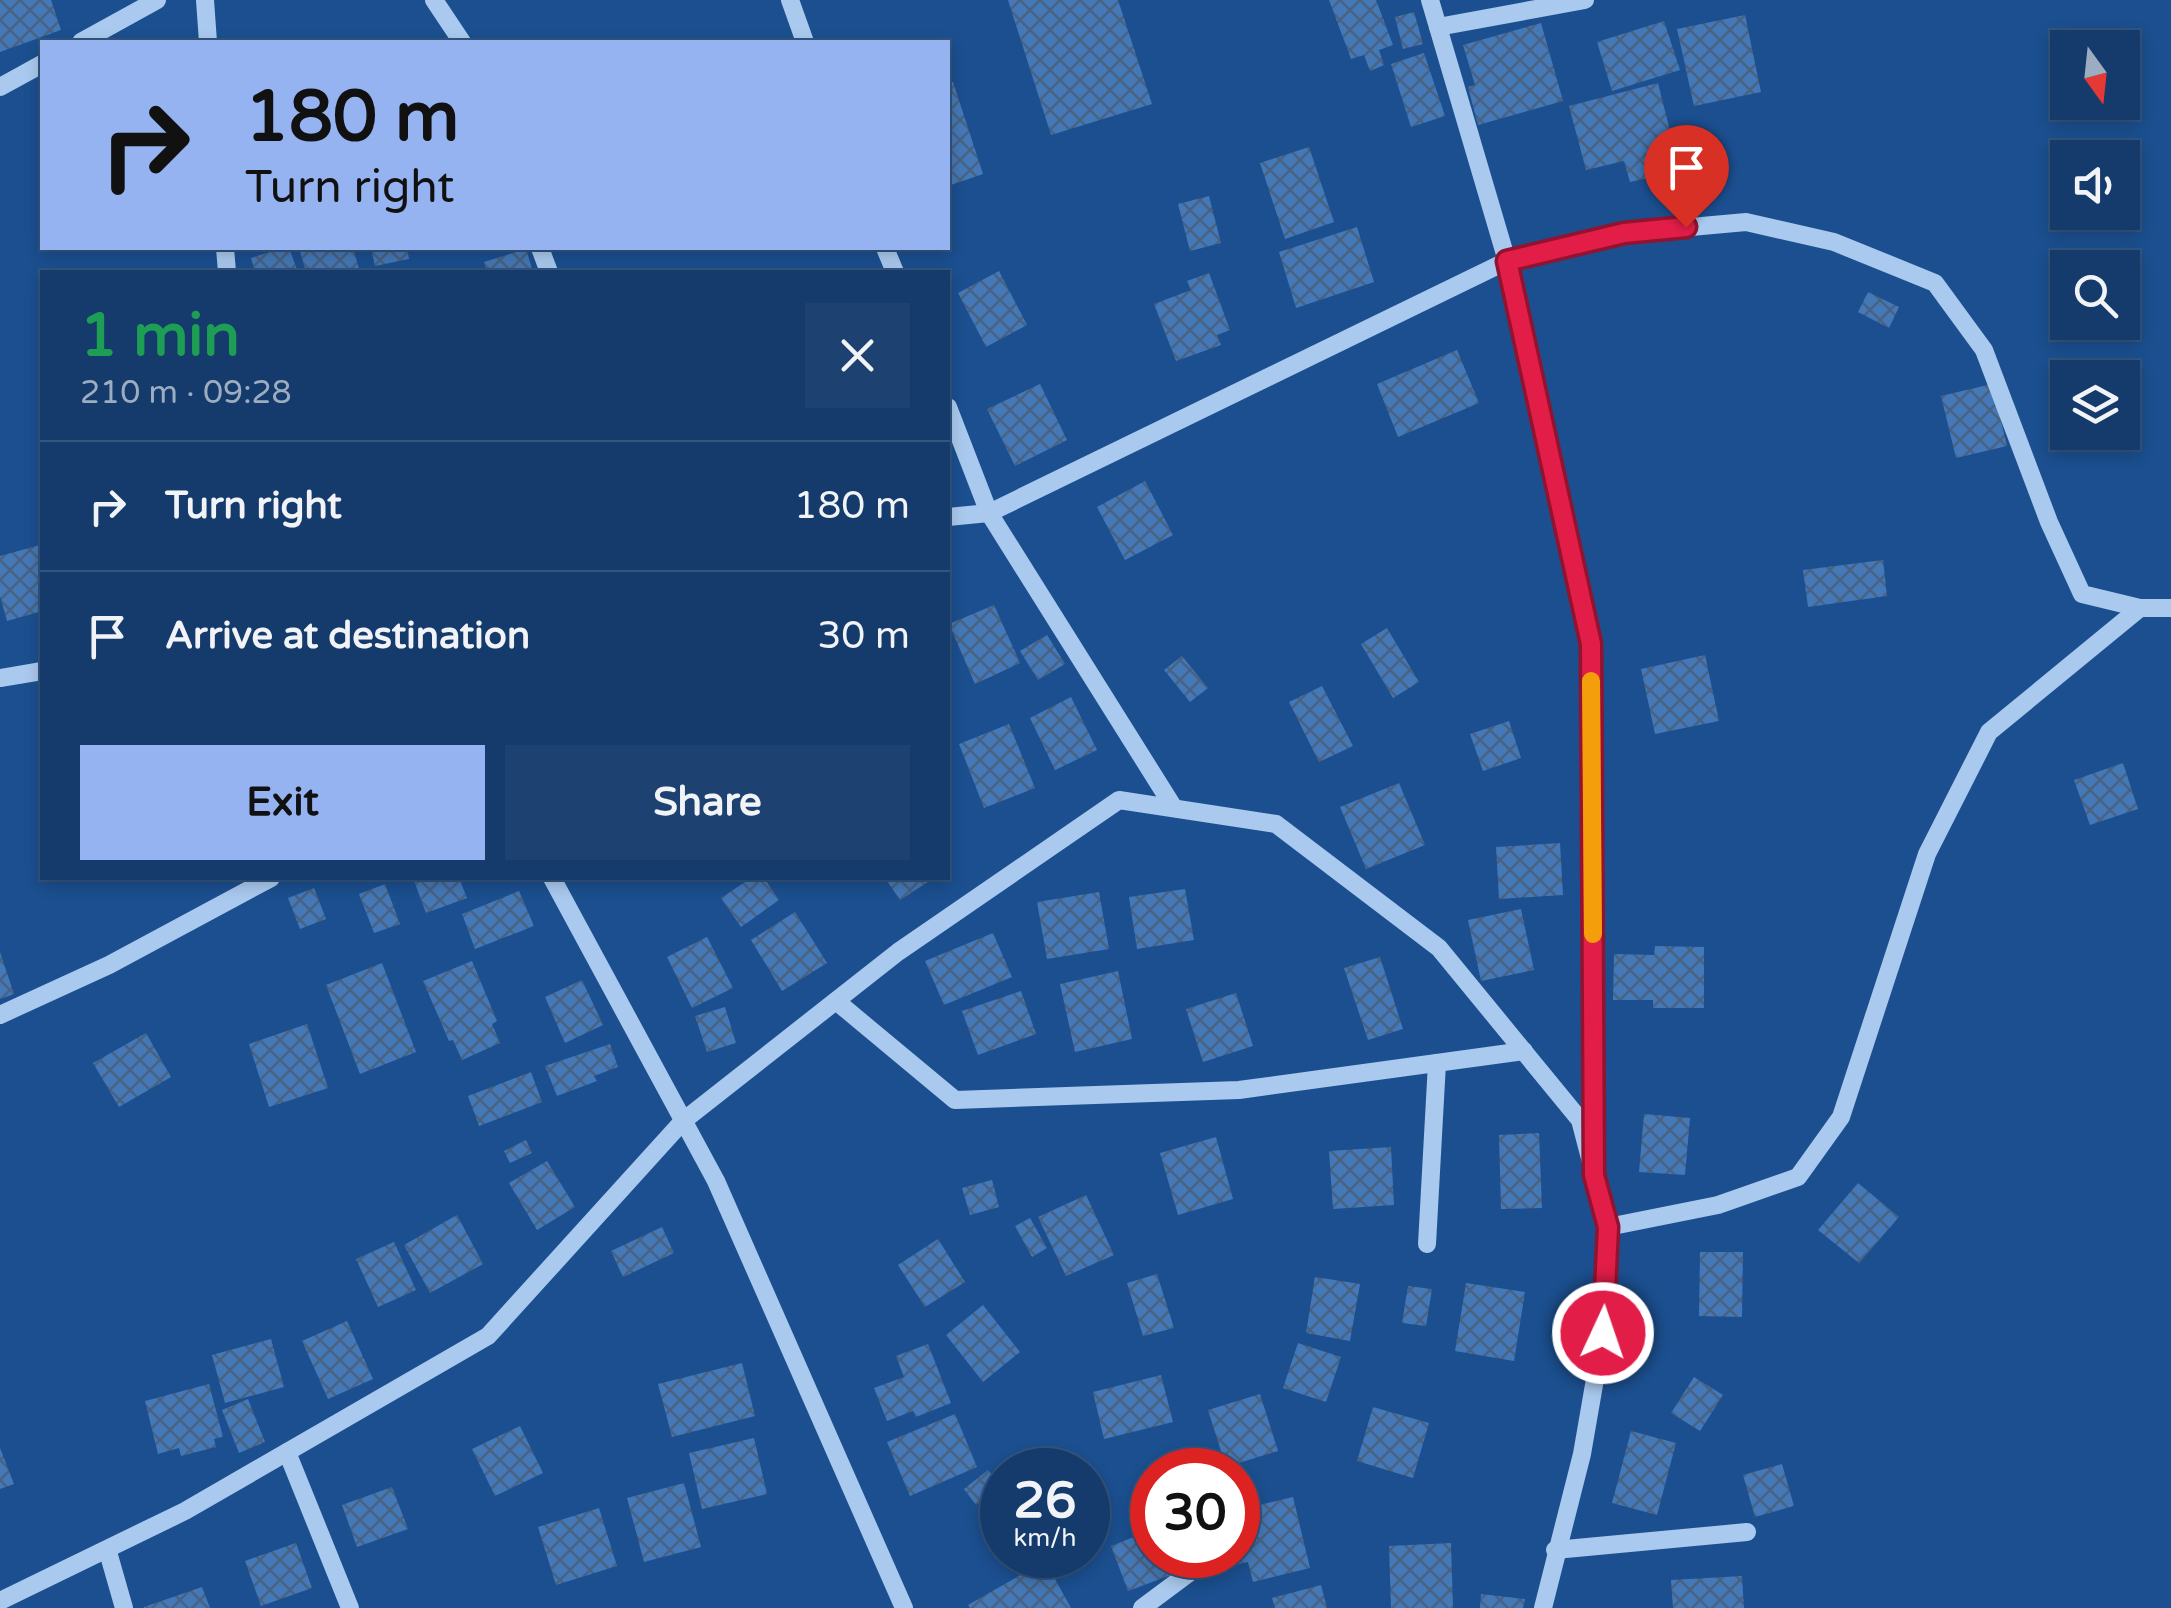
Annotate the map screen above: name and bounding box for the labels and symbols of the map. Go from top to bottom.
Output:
north arrow [2050,30,2140,120]
pin [1644,125,1729,228]
position arrow [1551,1281,1655,1385]
speed limit sign: 30 [1130,1448,1260,1578]

